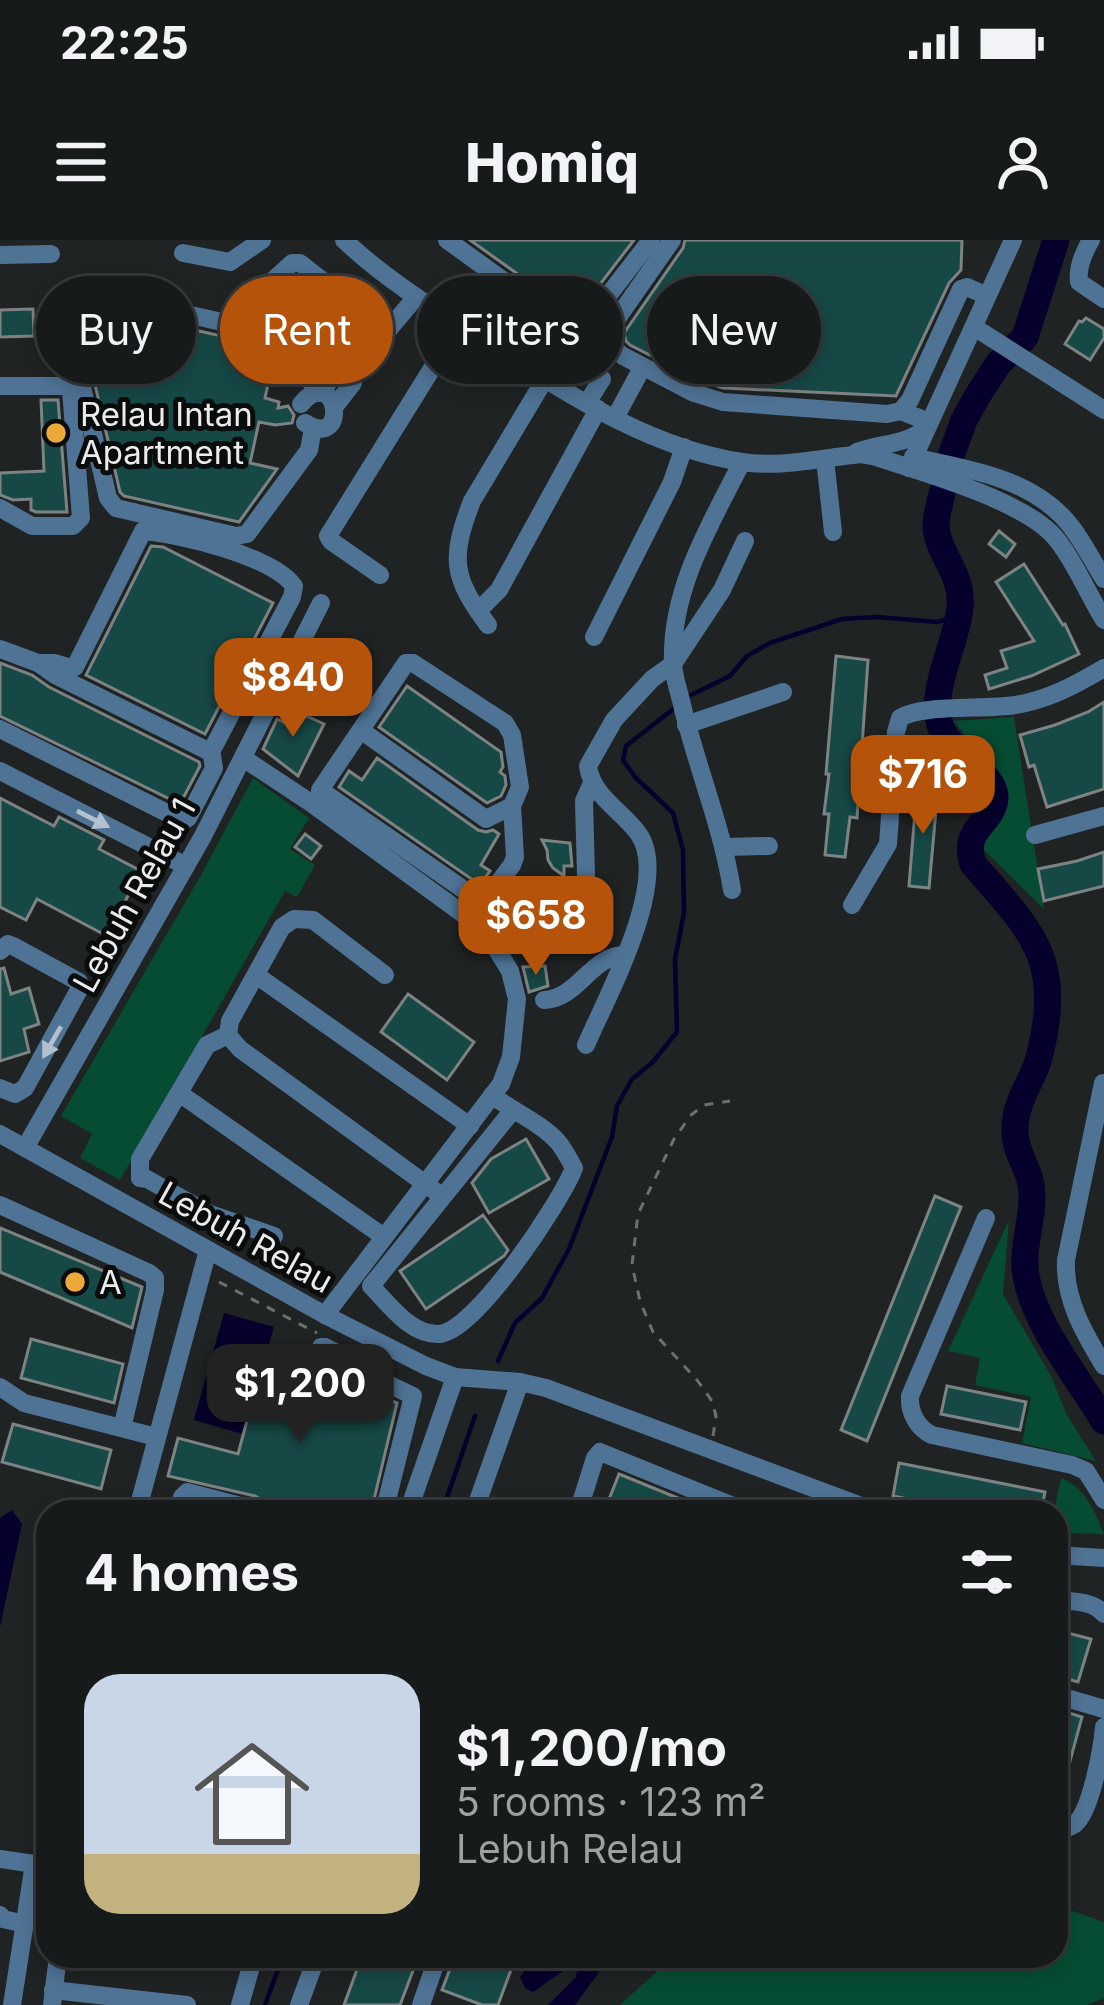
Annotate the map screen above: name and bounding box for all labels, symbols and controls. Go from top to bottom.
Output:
text: 22:25 [60,15,189,70]
icon: menu [48,129,114,195]
icon: person [990,129,1056,195]
text: Homiq [465,130,639,195]
chip: Buy [36,276,196,384]
chip: Rent [220,276,393,384]
chip: Filters [417,276,623,384]
chip: New [647,276,821,384]
place label: Relau Intan Apartment [80,394,253,472]
marker: Relau Intan Apartment [43,420,69,446]
pin: $840 [222,638,364,740]
text: $840 [241,653,345,700]
pin: $716 [852,735,994,837]
text: $716 [878,750,968,797]
street label: Lebuh Relau 1 [64,791,204,999]
one-way arrow [76,808,110,828]
pin: $658 [465,876,607,978]
text: $658 [485,891,587,938]
one-way arrow [42,1025,63,1058]
street label: Lebuh Relau [152,1173,340,1301]
place label: A [99,1262,122,1302]
marker: A [62,1269,88,1295]
pin: $1,200 [202,1344,398,1446]
text: $1,200 [234,1359,366,1406]
icon: filters [954,1539,1020,1605]
text: 4 homes [84,1542,299,1603]
text: $1,200/mo [456,1717,727,1778]
icon: home [180,1722,324,1866]
text: 5 rooms · 123 m² [456,1778,766,1825]
text: Lebuh Relau [456,1825,683,1872]

